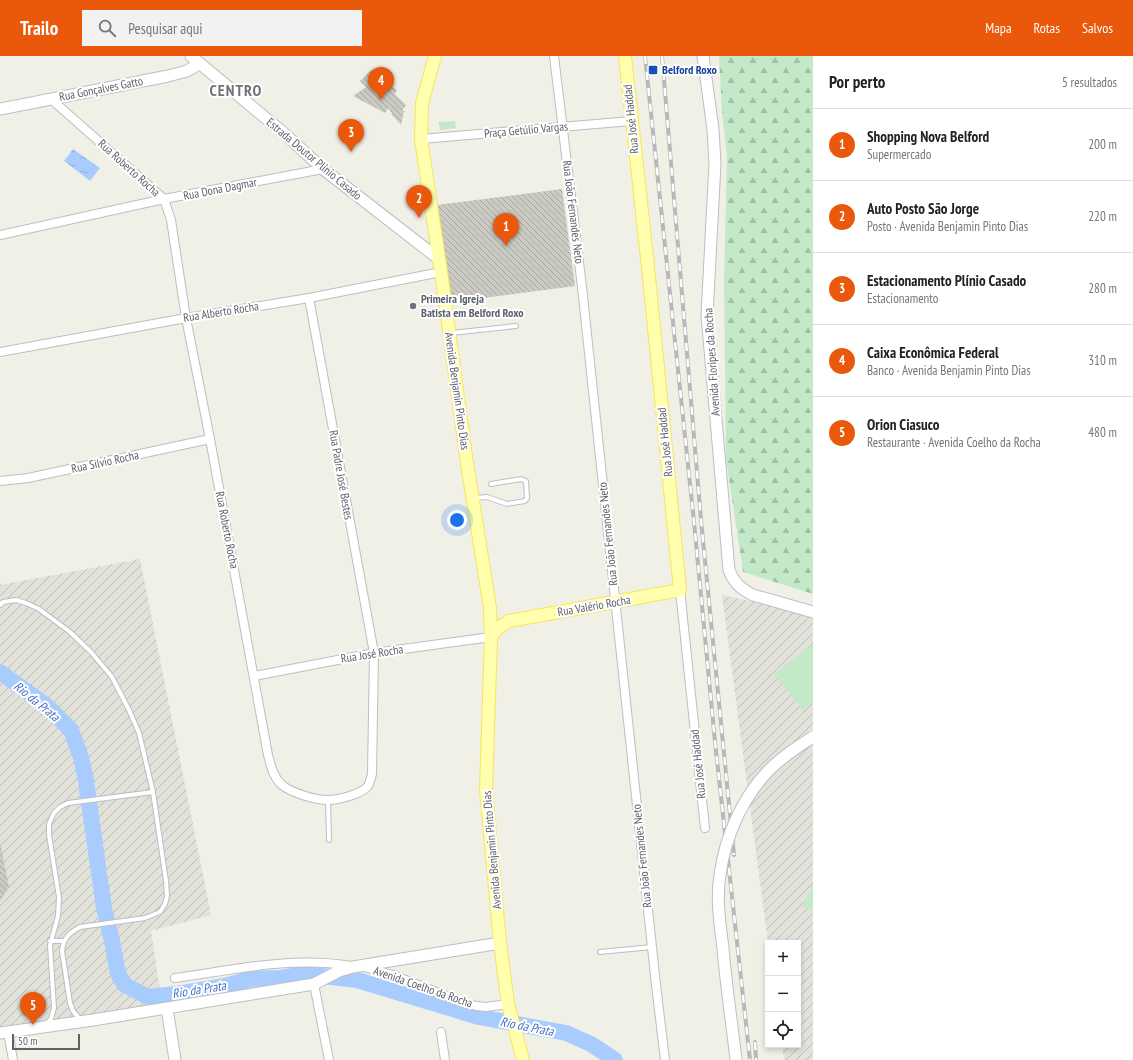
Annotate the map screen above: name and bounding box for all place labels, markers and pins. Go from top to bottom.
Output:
place label: Belford Roxo [662,62,717,77]
marker: Belford Roxo [647,64,659,76]
pin: 4 [368,67,394,100]
pin: 3 [338,119,364,152]
pin: 2 [406,185,432,218]
pin: 1 [493,213,519,246]
place label: Primeira Igreja Batista em Belford Roxo [421,291,524,320]
marker: Primeira Igreja Batista em Belford Roxo [408,301,418,311]
pin: 5 [20,992,46,1025]

